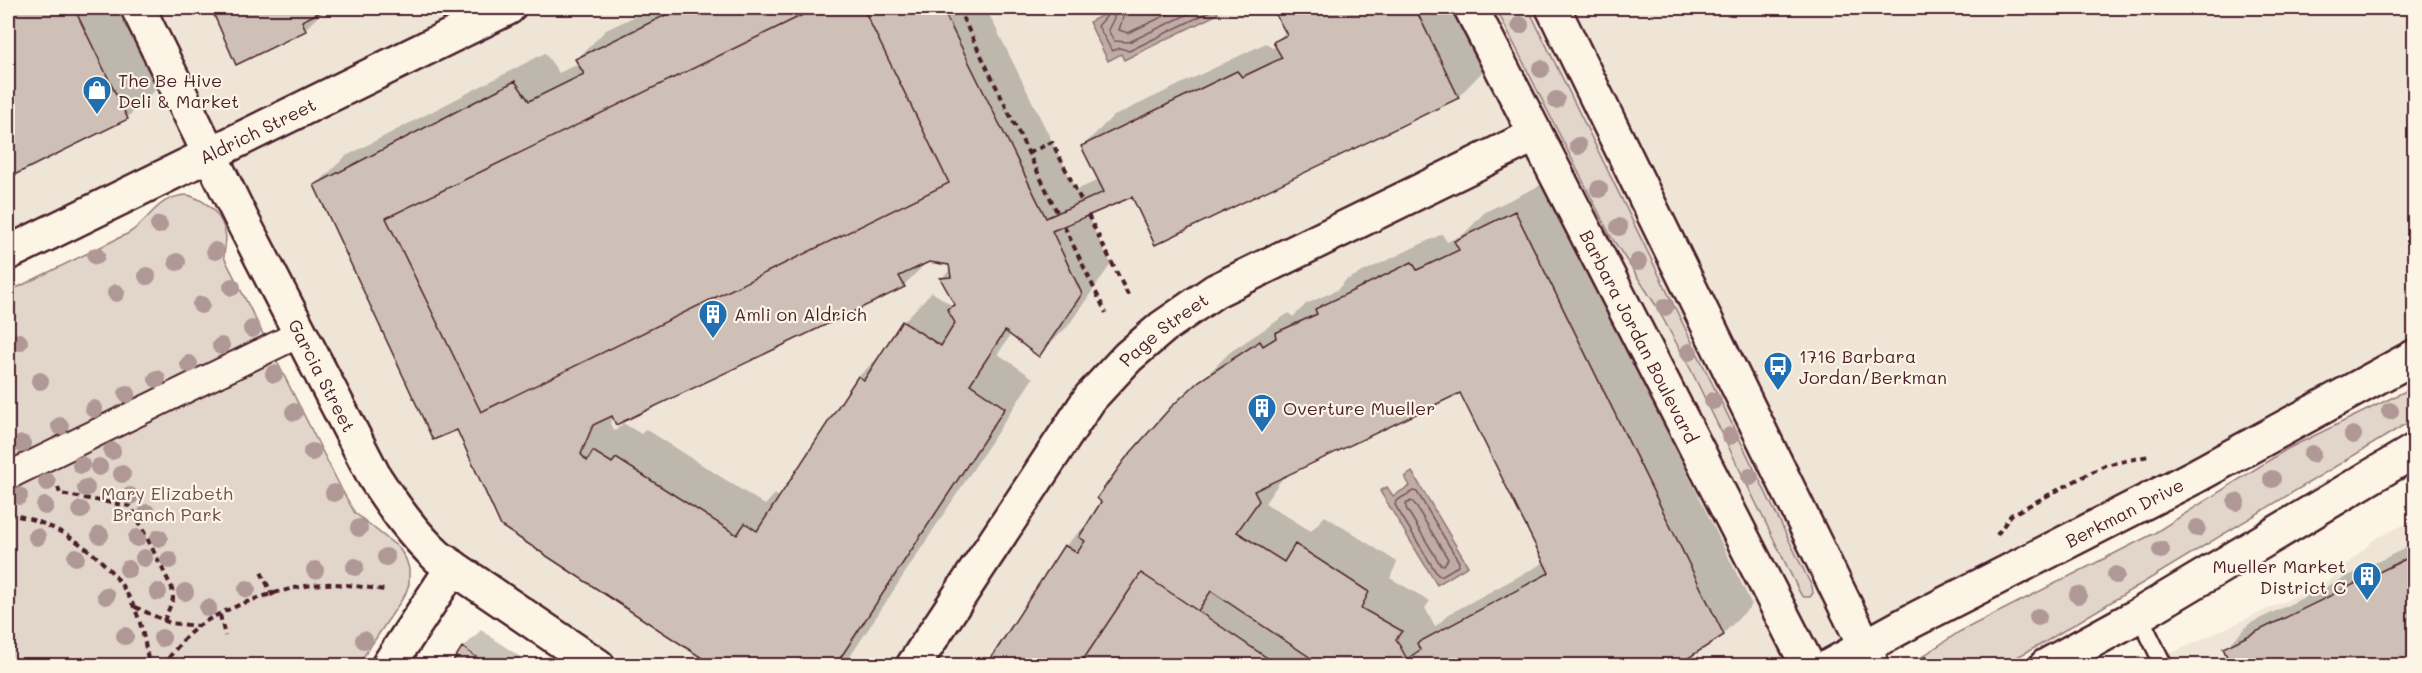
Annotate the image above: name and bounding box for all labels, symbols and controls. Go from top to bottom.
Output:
place label: The Be Hive Deli & Market [118,68,239,113]
shop icon: The Be Hive Deli & Market [81,74,113,116]
street label: Aldrich Street [195,92,320,169]
street label: Barbara Jordan Boulevard [1575,226,1704,447]
street label: Page Street [1113,287,1213,371]
building icon: Amli on Aldrich [697,298,729,340]
place label: Amli on Aldrich [734,302,867,326]
street label: Garcia Street [283,315,361,436]
place label: 1716 Barbara Jordan/Berkman [1799,344,1947,389]
bus stop icon: 1716 Barbara Jordan/Berkman [1762,350,1794,392]
building icon: Overture Mueller [1246,392,1278,434]
place label: Overture Mueller [1283,396,1435,420]
street label: Berkman Drive [2061,472,2188,553]
park label: Mary Elizabeth Branch Park [101,481,233,526]
place label: Mueller Market District C [2212,554,2346,599]
building icon: Mueller Market District C [2351,560,2383,602]

